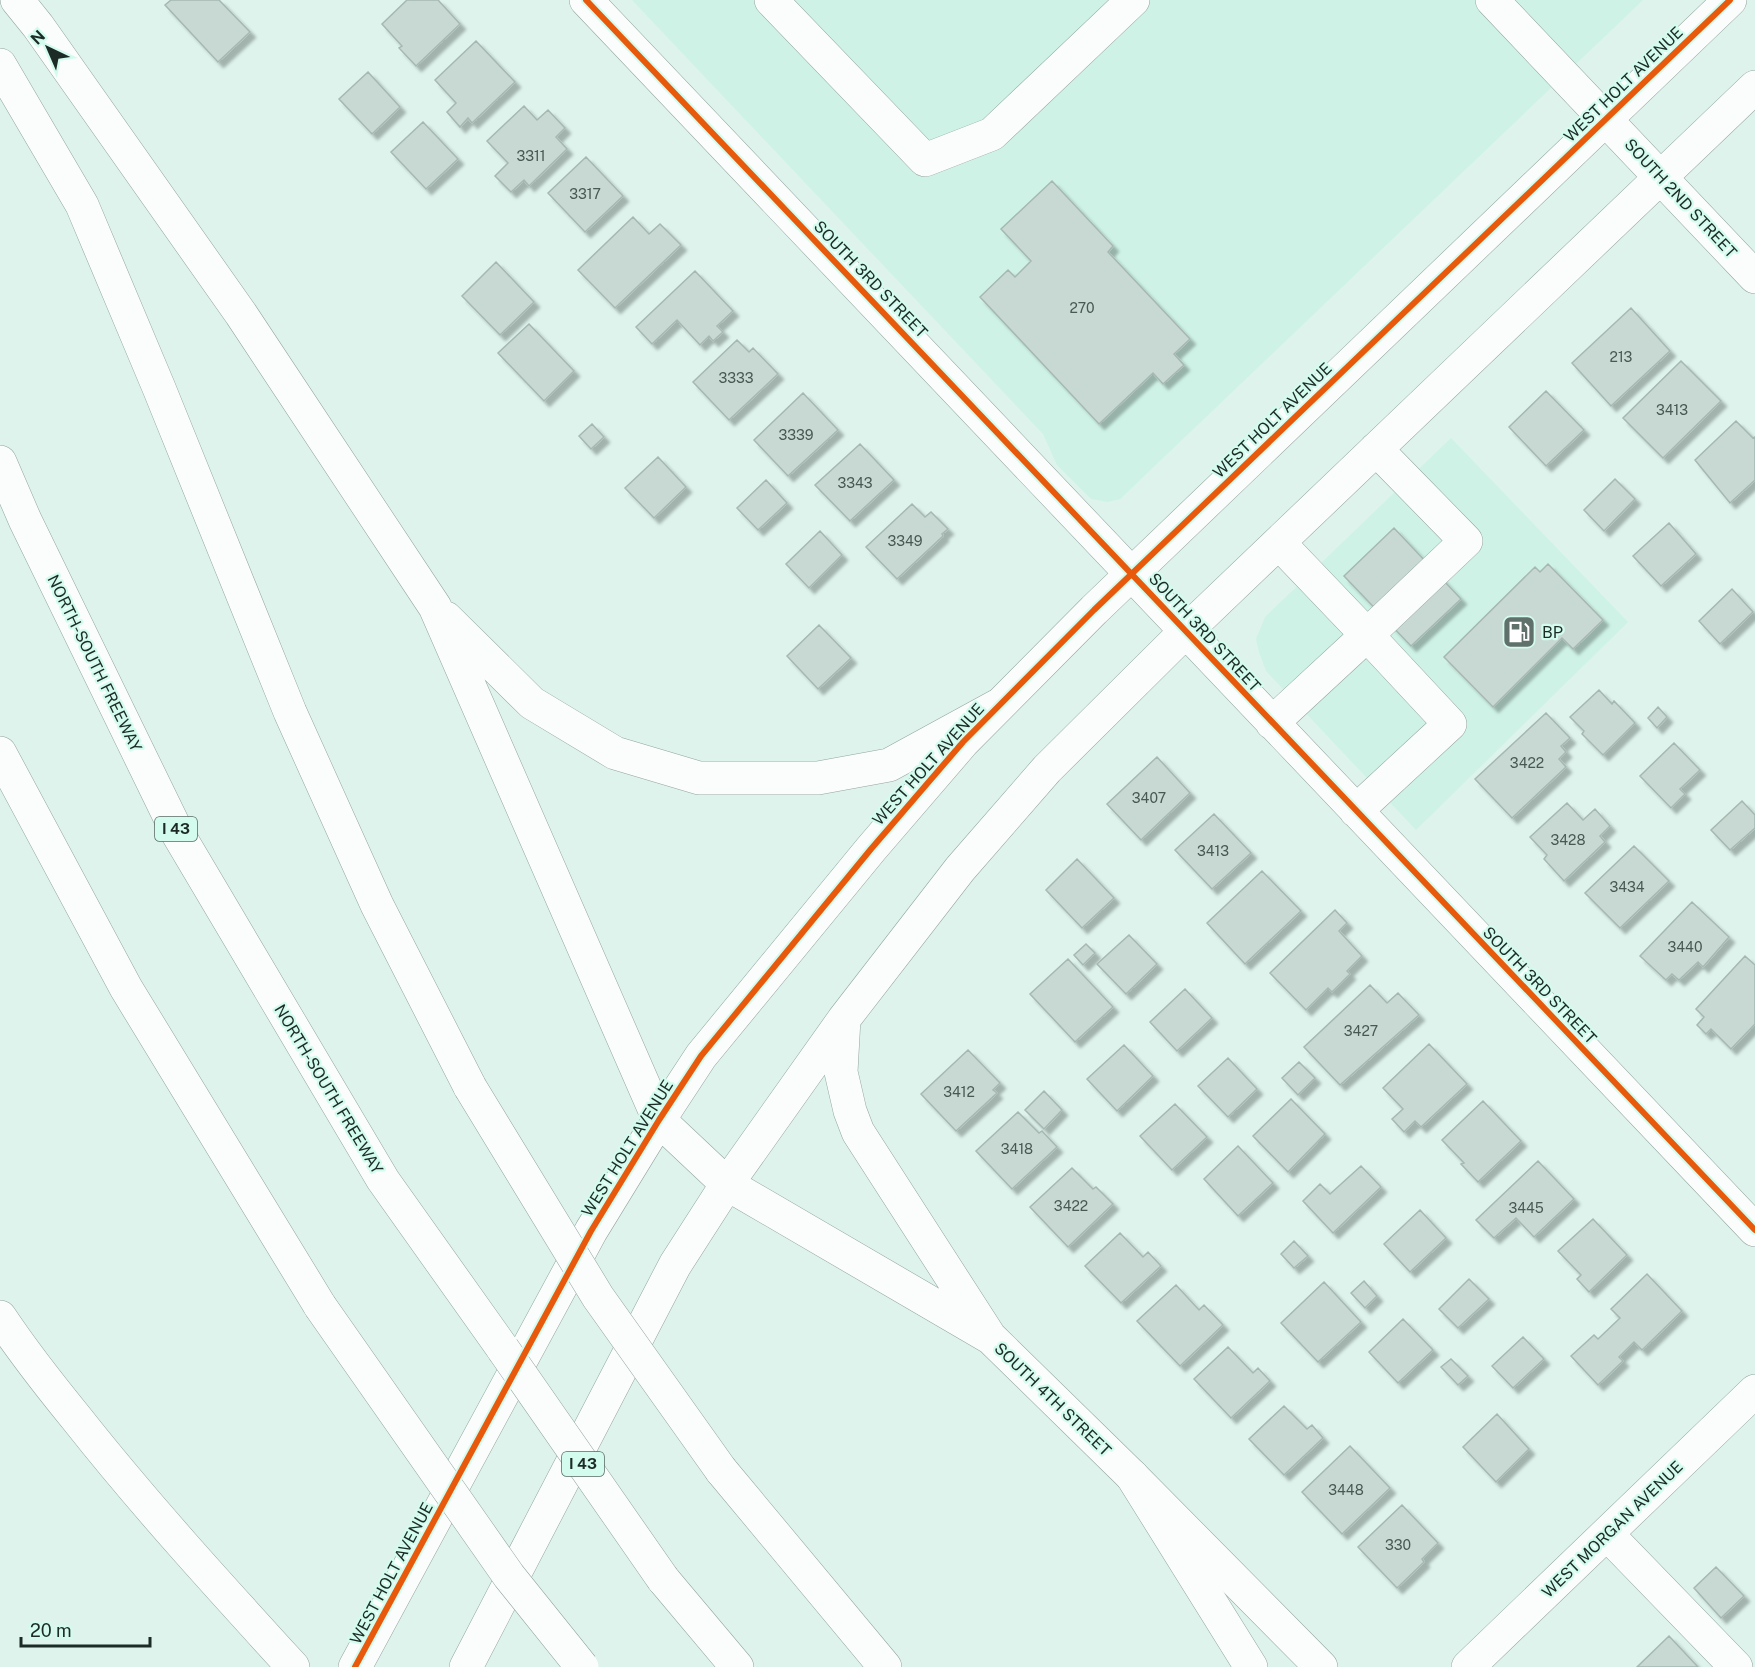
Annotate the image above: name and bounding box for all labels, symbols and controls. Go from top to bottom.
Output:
north arrow [18,18,78,78]
street label: WEST HOLT AVENUE [1560,23,1687,146]
text: N [27,26,49,49]
street label: SOUTH 2ND STREET [1621,135,1741,262]
house number: 3311 [517,148,545,164]
house number: 3317 [569,186,601,202]
street label: SOUTH 3RD STREET [810,217,932,342]
house number: 270 [1069,300,1095,316]
house number: 213 [1610,349,1633,365]
street label: WEST HOLT AVENUE [1209,359,1336,482]
house number: 3333 [718,370,754,386]
house number: 3413 [1656,402,1688,418]
house number: 3339 [779,427,814,443]
house number: 3343 [837,475,873,491]
house number: 3349 [887,533,923,549]
street label: SOUTH 3RD STREET [1145,569,1265,696]
street label: NORTH-SOUTH FREEWAY [43,572,146,755]
fuel station icon: BP [1501,614,1537,650]
place label: BP [1542,623,1563,642]
street label: WEST HOLT AVENUE [869,699,988,829]
house number: 3422 [1510,755,1544,771]
house number: 3407 [1132,790,1166,806]
road number: I 43 [155,817,197,841]
house number: 3428 [1550,832,1586,848]
house number: 3413 [1197,843,1229,859]
house number: 3434 [1609,879,1645,895]
street label: SOUTH 3RD STREET [1479,923,1601,1048]
house number: 3440 [1668,939,1702,955]
street label: NORTH-SOUTH FREEWAY [270,1001,387,1178]
house number: 3427 [1344,1023,1378,1039]
street label: WEST HOLT AVENUE [578,1076,677,1220]
house number: 3412 [943,1084,975,1100]
house number: 3418 [1001,1141,1033,1157]
house number: 3422 [1054,1198,1088,1214]
house number: 3445 [1508,1200,1544,1216]
street label: SOUTH 4TH STREET [990,1339,1115,1460]
road number: I 43 [562,1452,604,1476]
street label: WEST MORGAN AVENUE [1538,1457,1687,1602]
house number: 3448 [1328,1482,1364,1498]
street label: WEST HOLT AVENUE [346,1499,437,1647]
house number: 330 [1385,1537,1411,1553]
scale bar [21,1610,150,1648]
text: 20 m [30,1620,72,1641]

